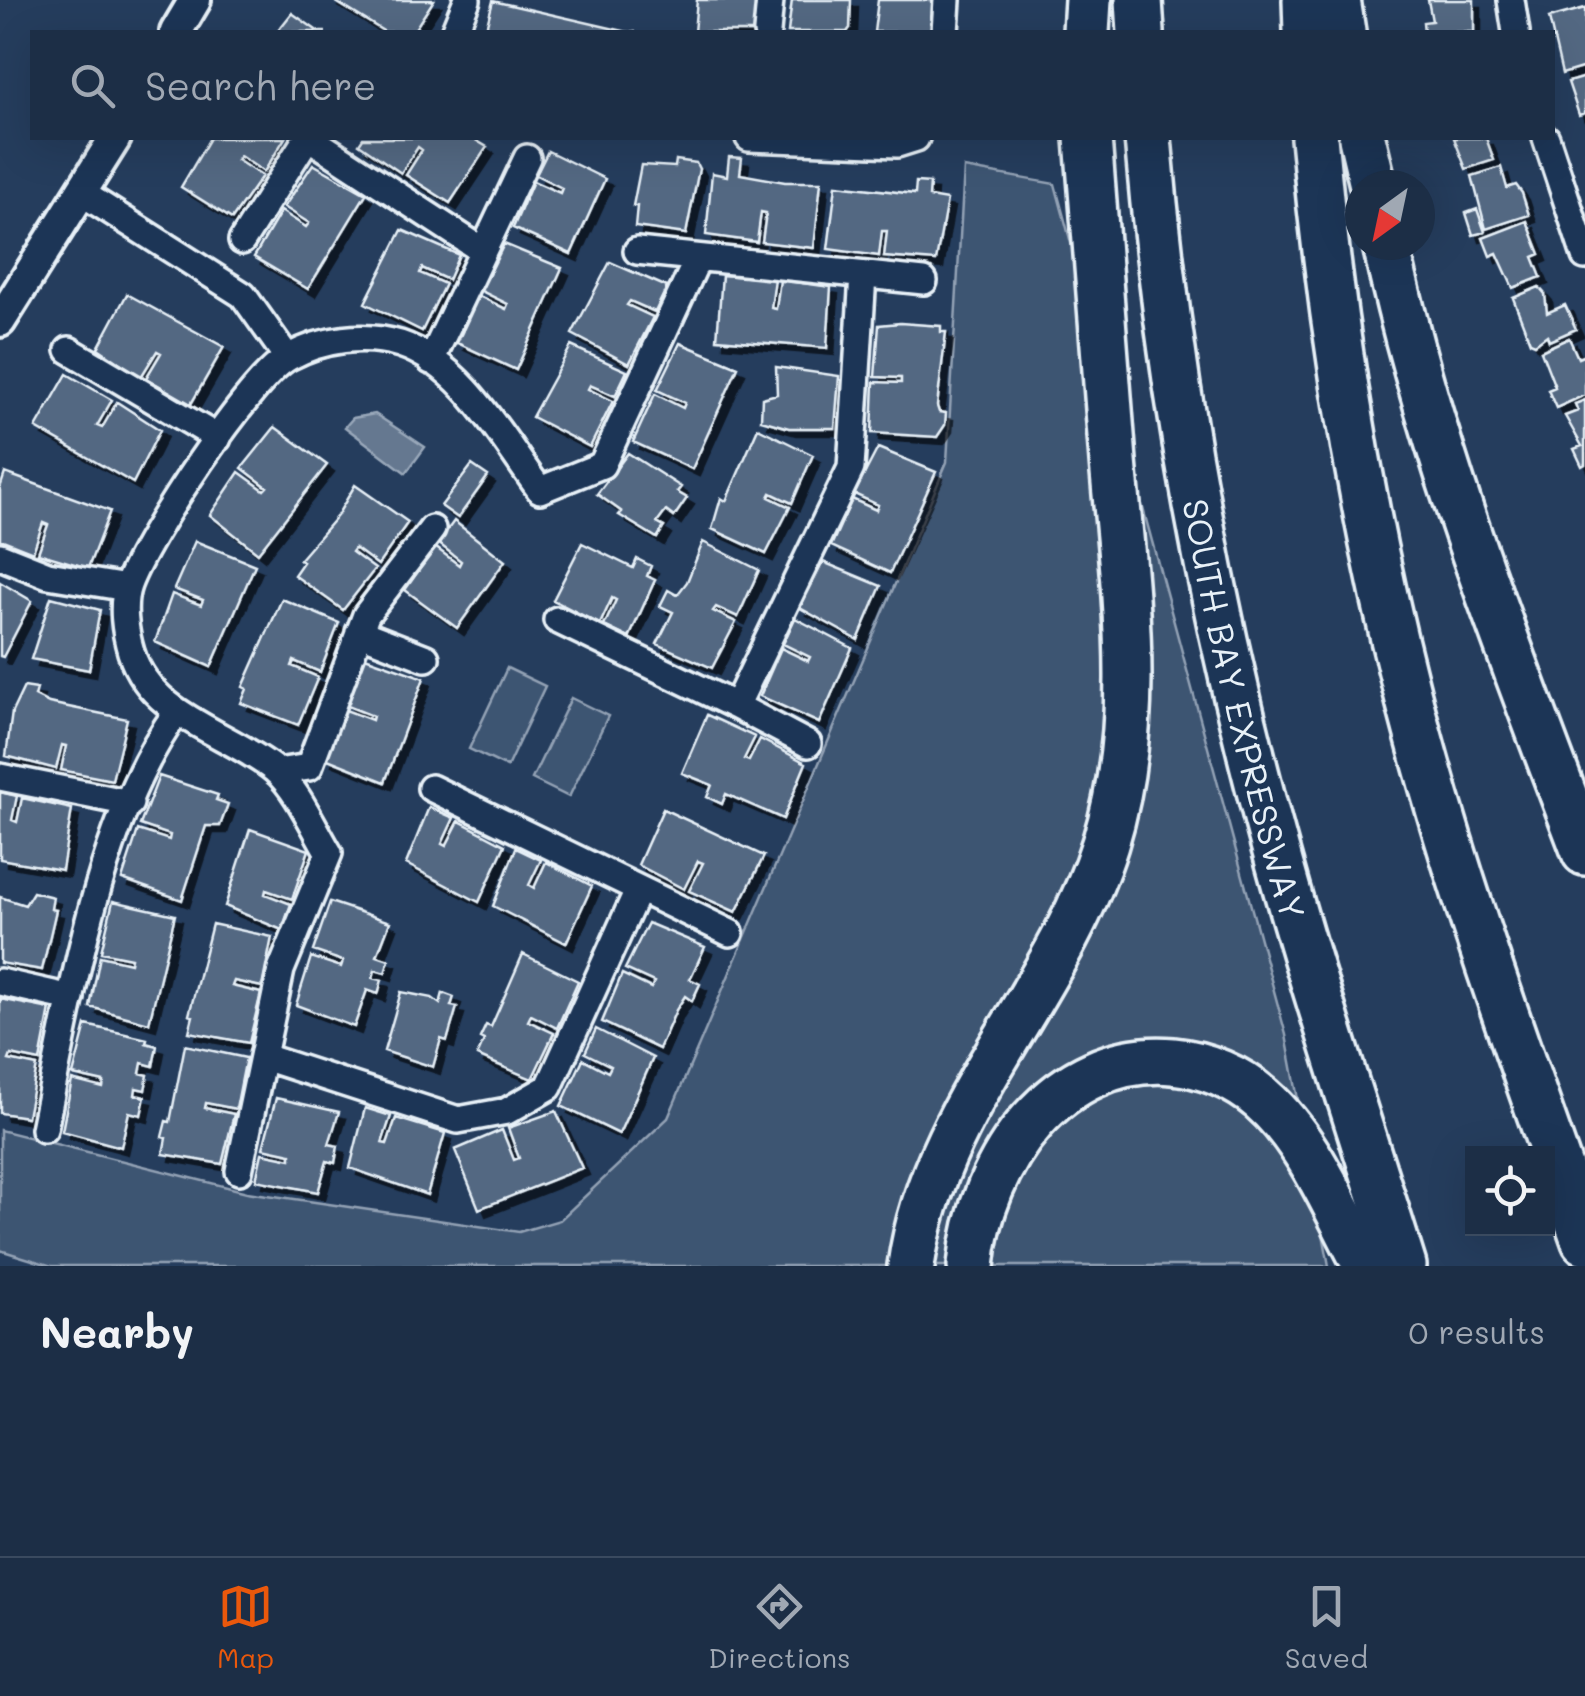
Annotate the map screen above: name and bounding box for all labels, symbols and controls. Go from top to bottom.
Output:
search box [30,30,1555,140]
icon: search [65,58,120,113]
text: Search here [145,60,376,110]
north arrow [1345,170,1435,260]
street label: SOUTH BAY EXPRESSWAY [1173,495,1317,925]
map controls [1465,1146,1555,1236]
button: locate [1465,1146,1555,1236]
text: Nearby [40,1304,194,1359]
text: 0 results [1408,1310,1545,1352]
tab: Map [217,1579,274,1675]
tab: Directions [708,1579,851,1675]
tab: Saved [1285,1579,1368,1675]

